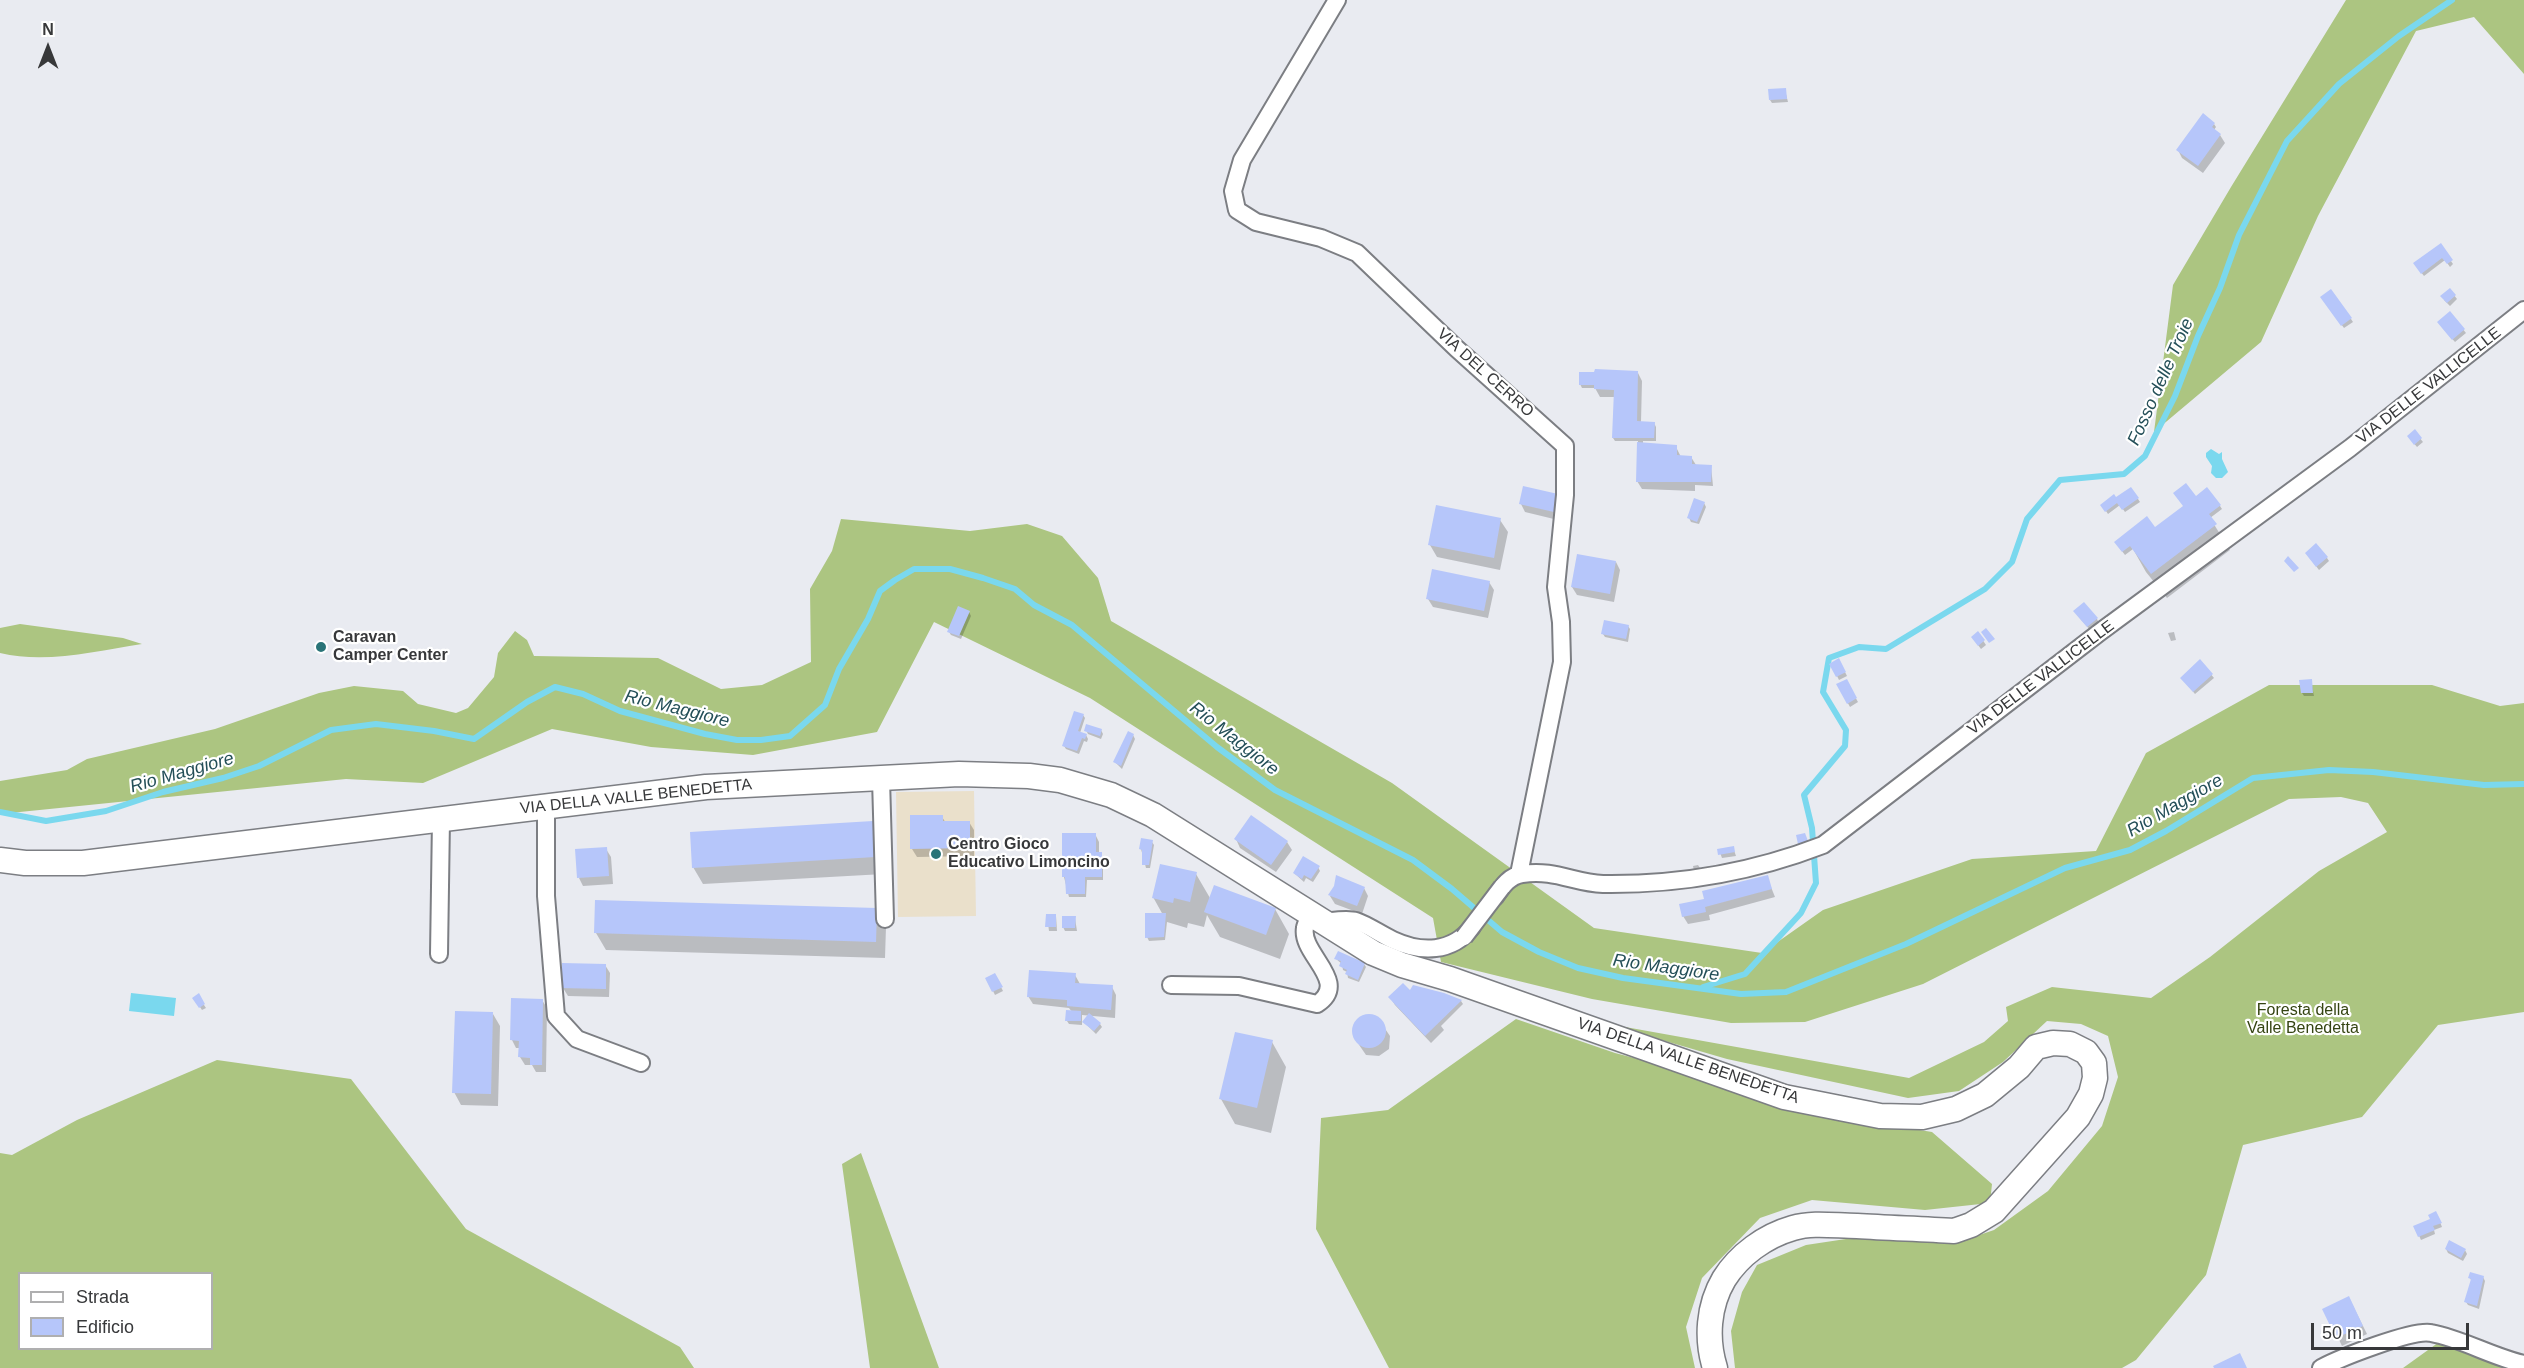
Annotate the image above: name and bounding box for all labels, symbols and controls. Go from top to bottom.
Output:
north arrow [18,18,78,78]
text: N [42,21,54,38]
water label: Fosso delle Troie [2123,315,2199,449]
street label: VIA DELLE VALLICELLE [2353,323,2505,449]
street label: VIA DEL CERRO [1433,325,1537,421]
street label: VIA DELLE VALLICELLE [1964,617,2118,739]
place label: Caravan Camper Center [333,628,448,666]
marker: Caravan Camper Center [314,640,328,654]
water label: Rio Maggiore [622,686,732,732]
water label: Rio Maggiore [1185,698,1283,780]
water label: Rio Maggiore [128,748,236,798]
water label: Rio Maggiore [2123,770,2227,842]
street label: VIA DELLA VALLE BENEDETTA [519,775,753,819]
place label: Centro Gioco Educativo Limoncino [948,835,1110,873]
marker: Centro Gioco Educativo Limoncino [929,847,943,861]
water label: Rio Maggiore [1611,950,1721,986]
park label: Foresta della Valle Benedetta [2247,1001,2359,1039]
street label: VIA DELLA VALLE BENEDETTA [1575,1014,1801,1108]
legend [18,1272,213,1350]
text: Strada [76,1287,129,1307]
scale bar [2314,1311,2472,1349]
text: Edificio [76,1317,134,1337]
text: 50 m [2322,1323,2362,1343]

